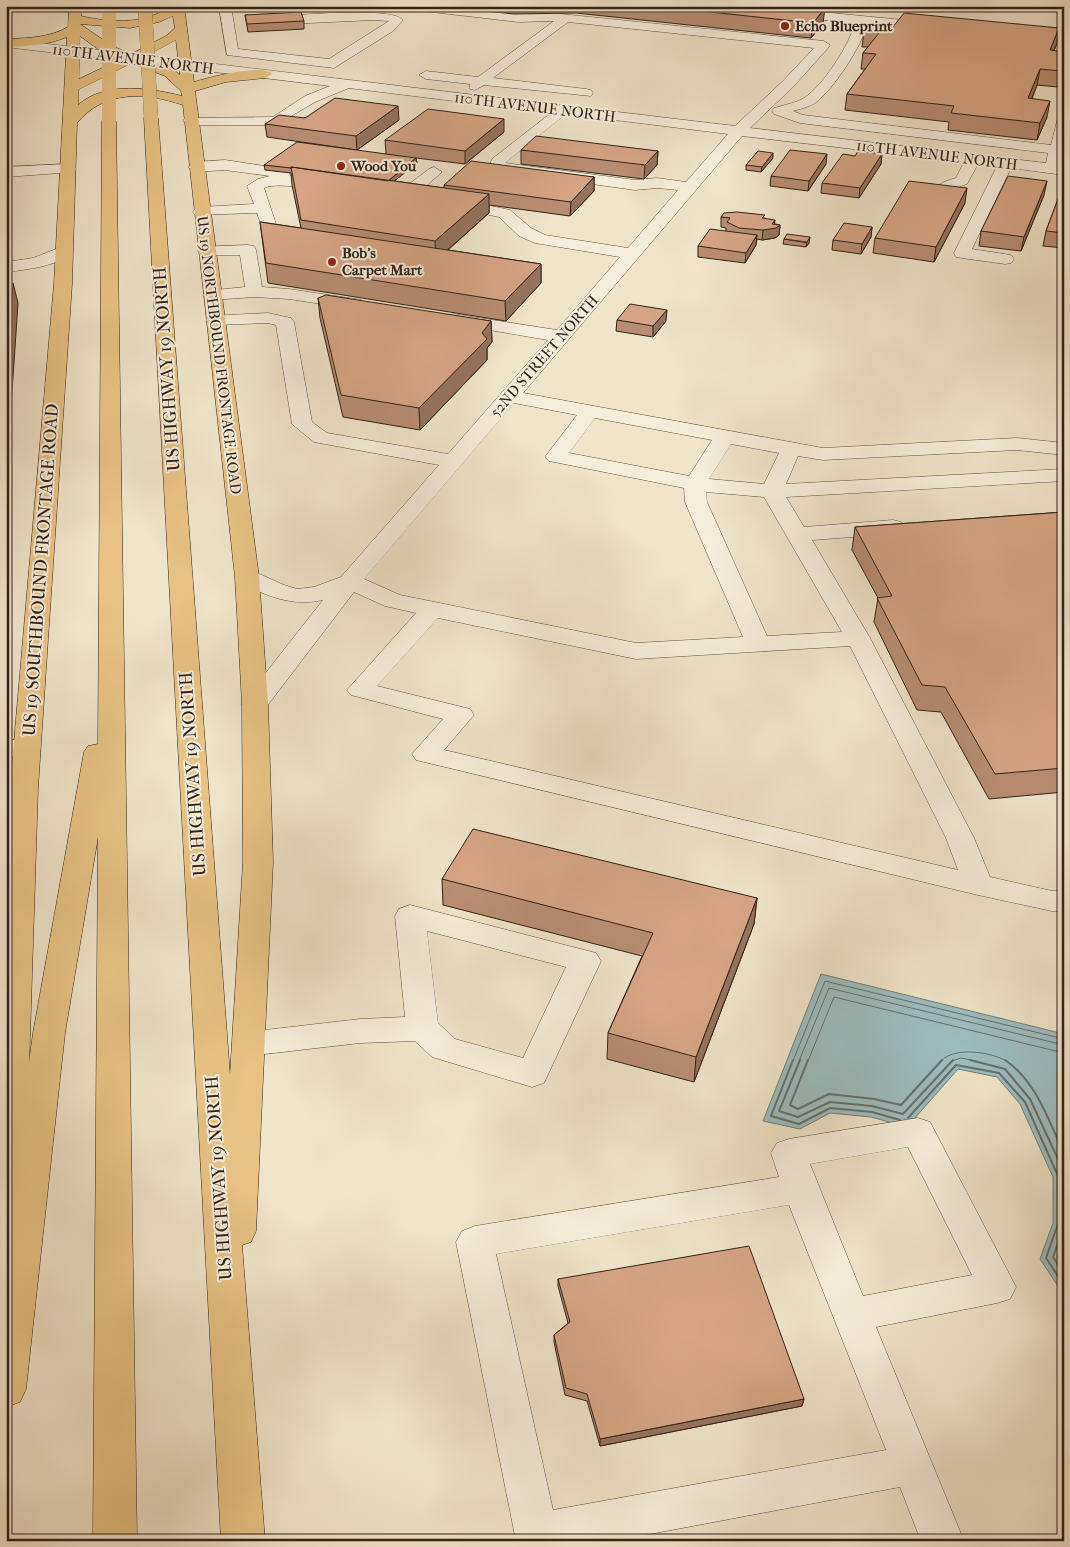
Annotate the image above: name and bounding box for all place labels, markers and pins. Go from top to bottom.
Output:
place label: Echo Blueprint [795,17,893,35]
marker: Echo Blueprint [779,20,791,32]
place label: Wood You [350,157,417,175]
marker: Wood You [335,160,347,172]
place label: Bob's Carpet Mart [342,244,423,279]
marker: Bob's Carpet Mart [326,256,338,268]

